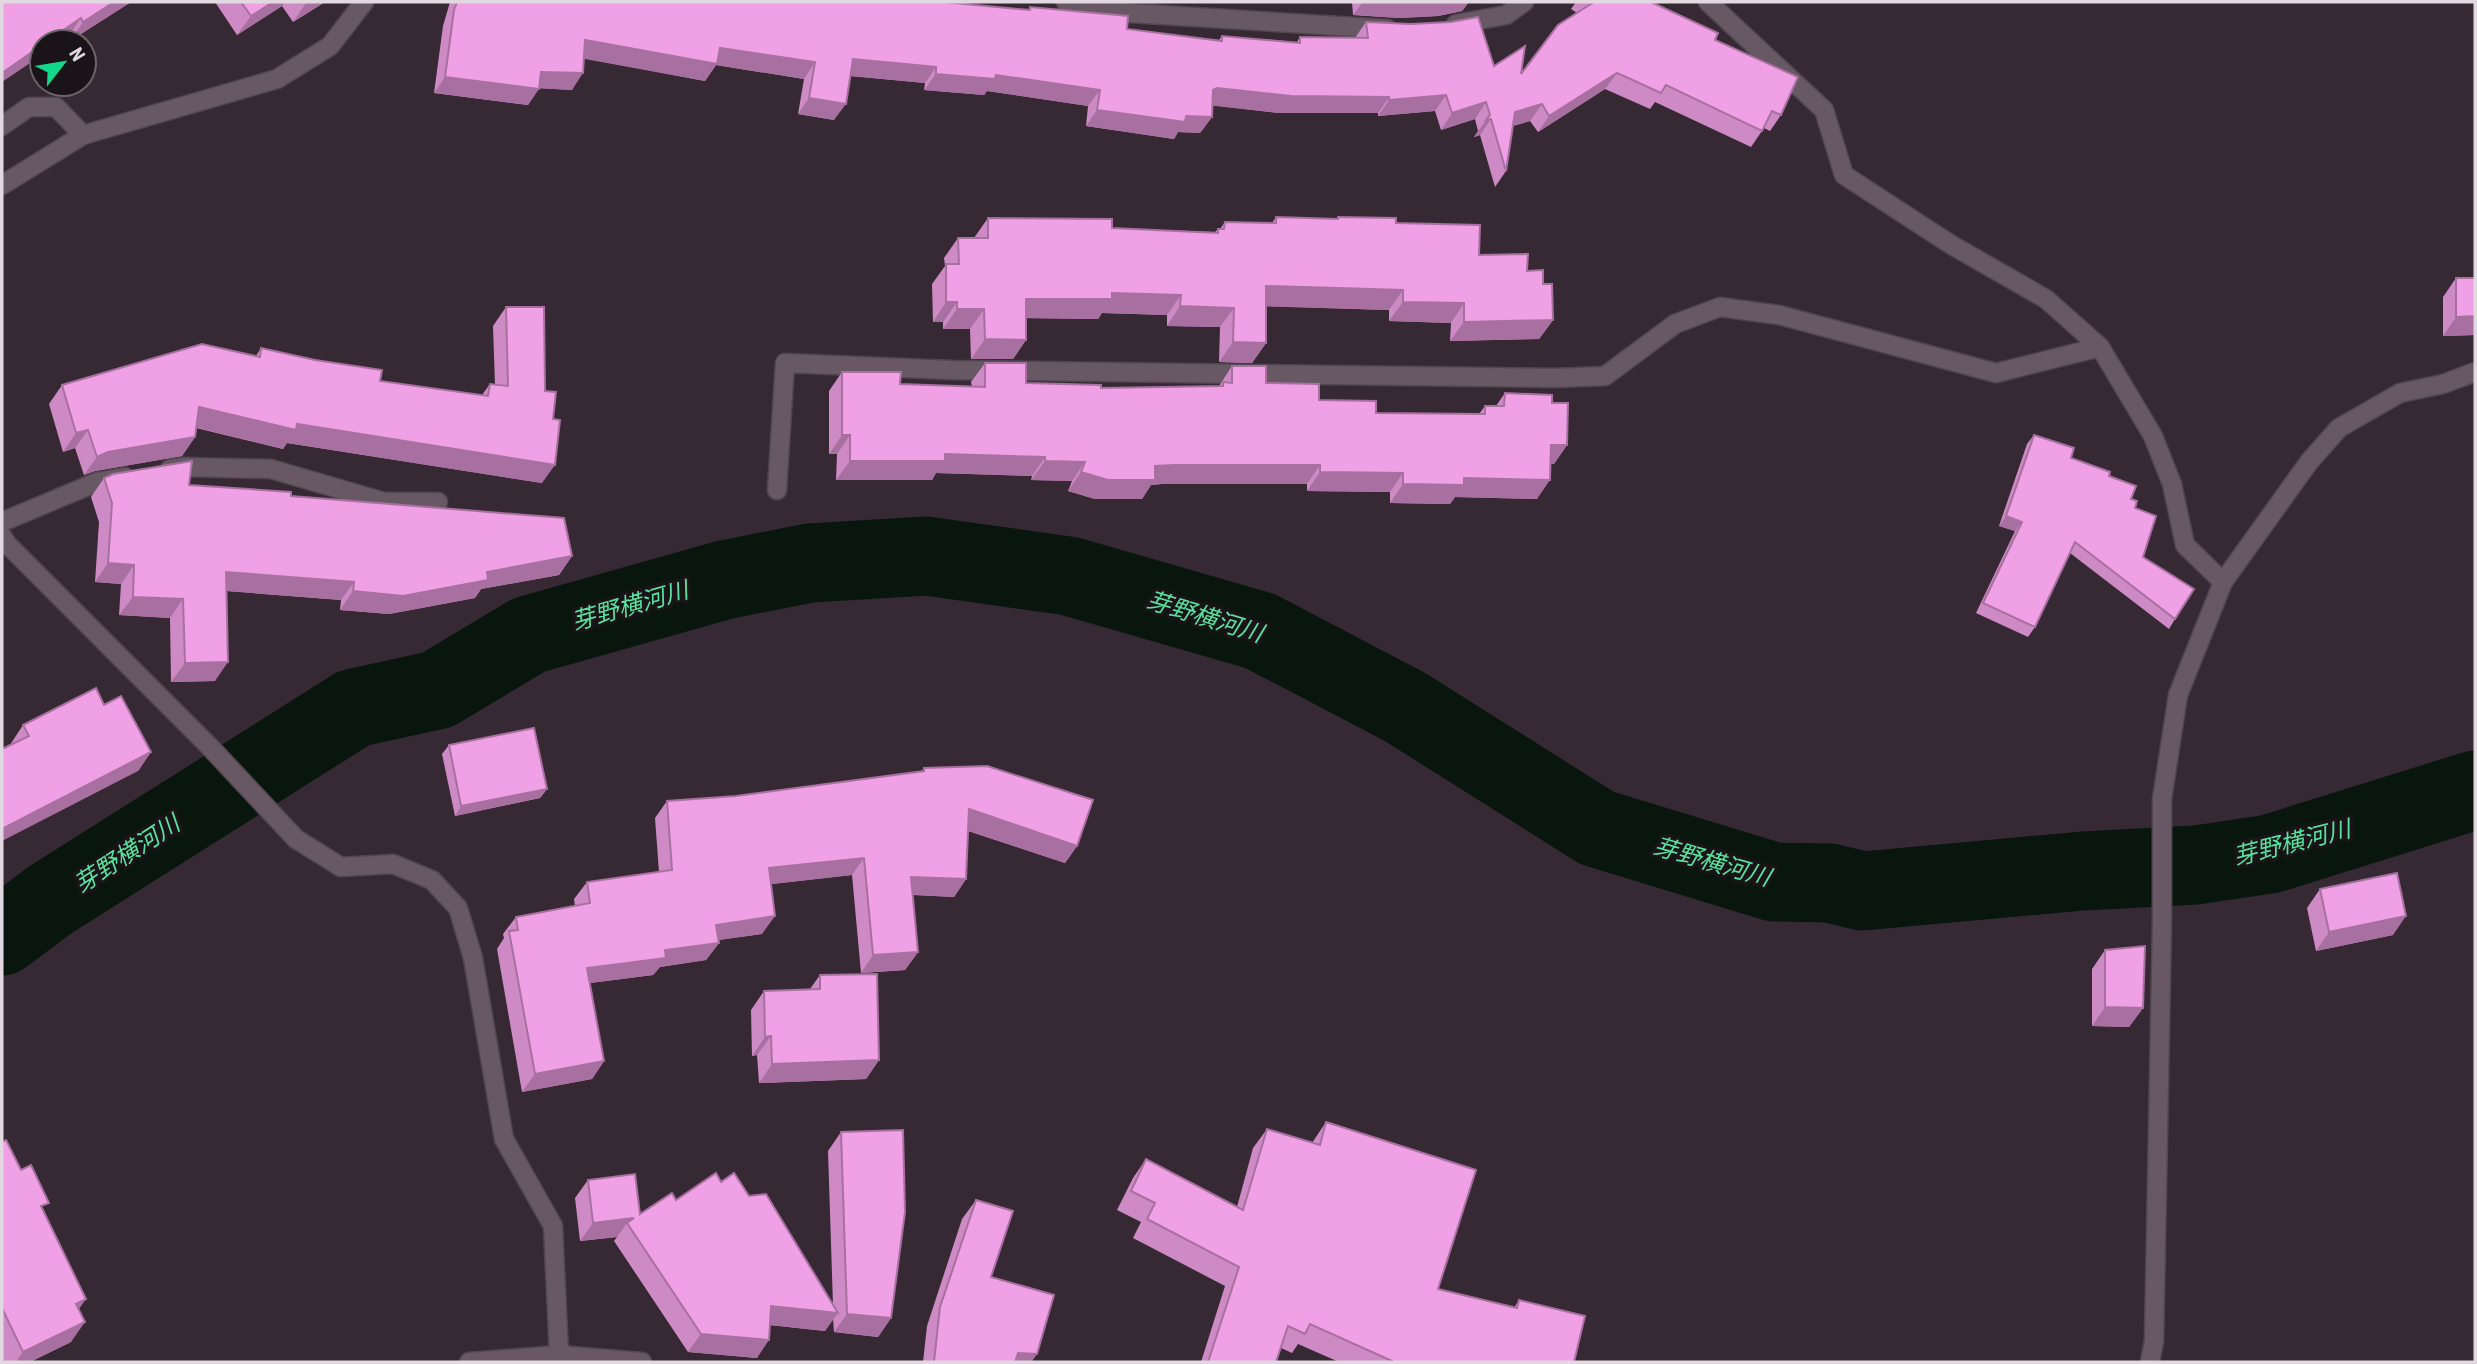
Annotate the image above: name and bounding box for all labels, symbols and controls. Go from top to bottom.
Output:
north arrow [28,28,98,98]
text: N [64,44,90,65]
water label: 芽野横河川 [568,575,694,636]
water label: 芽野横河川 [1144,586,1269,649]
water label: 芽野横河川 [69,808,187,898]
water label: 芽野横河川 [2230,814,2357,871]
water label: 芽野横河川 [1650,832,1776,893]

